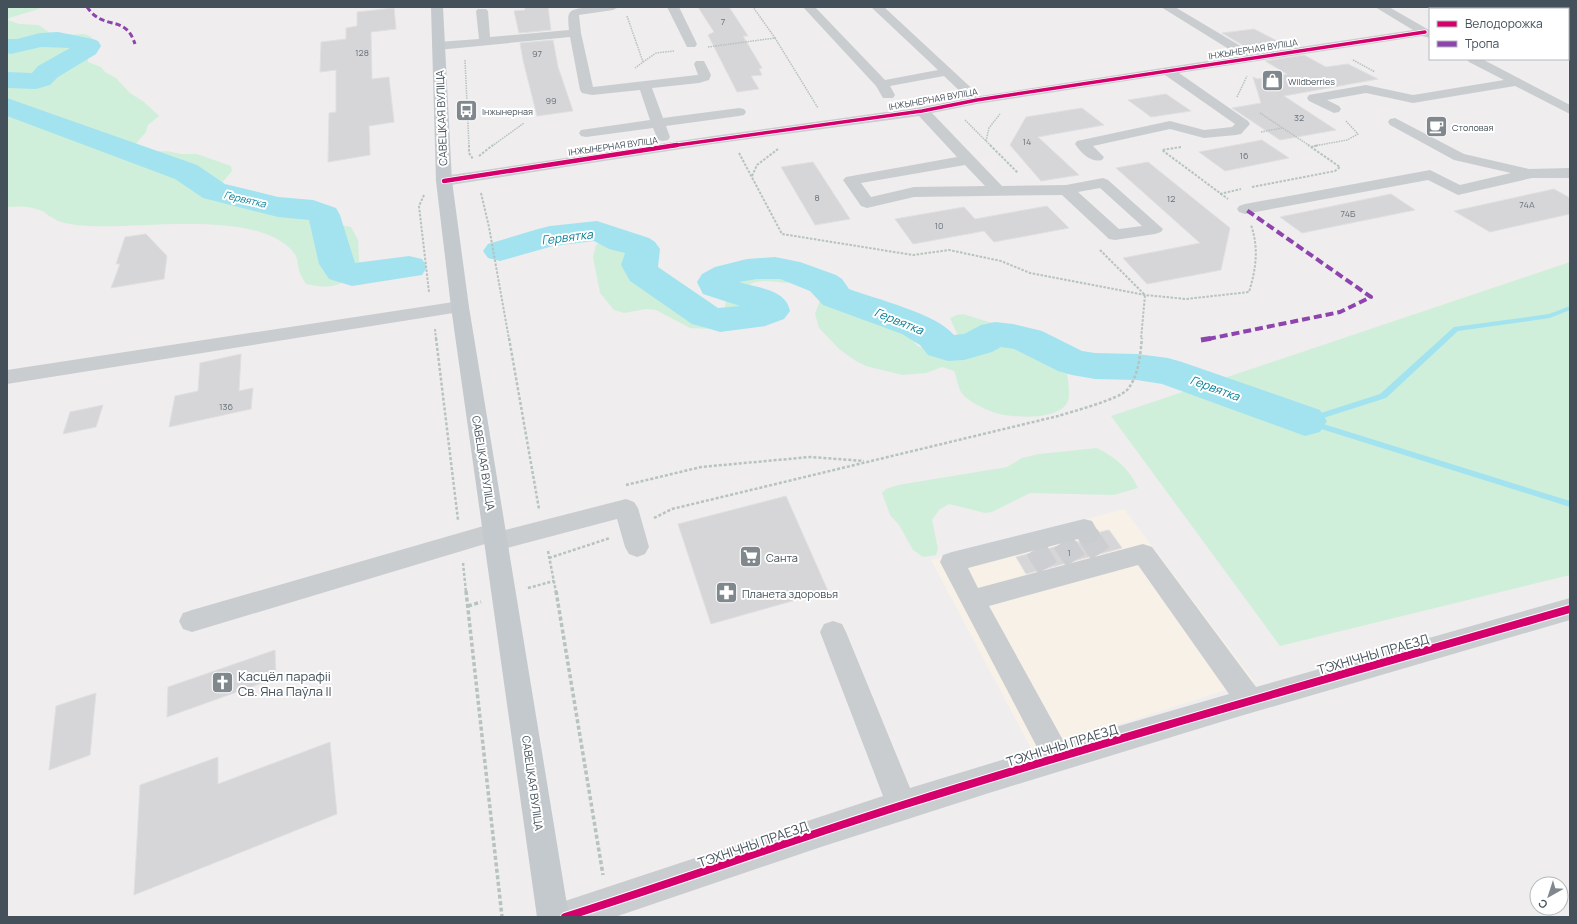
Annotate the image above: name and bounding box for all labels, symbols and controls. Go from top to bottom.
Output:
legend [1429,8,1569,60]
house number: 7 [721,15,726,28]
text: Велодорожка [1465,15,1543,32]
street label: ІНЖЫНЕРНАЯ ВУЛІЦА [1207,35,1299,62]
text: Тропа [1465,35,1499,52]
house number: 128 [355,46,369,59]
house number: 97 [532,47,542,60]
shop icon: Wildberries [1260,68,1286,94]
street label: САВЕЦКАЯ ВУЛІЦА [432,70,450,166]
place label: Wildberries [1288,75,1335,88]
street label: ІНЖЫНЕРНАЯ ВУЛІЦА [887,85,979,113]
house number: 99 [545,94,557,107]
bus stop icon: Інжынерная [454,98,480,124]
place label: Інжынерная [482,105,533,118]
house number: 32 [1294,111,1304,124]
cafe icon: Столовая [1423,114,1449,140]
place label: Столовая [1452,121,1494,134]
street label: ІНЖЫНЕРНАЯ ВУЛІЦА [567,133,659,159]
house number: 14 [1023,135,1031,148]
house number: 16 [1239,149,1249,162]
water label: Гервятка [223,187,268,211]
house number: 8 [814,191,820,204]
house number: 12 [1167,192,1175,205]
house number: 74А [1519,198,1535,211]
house number: 74Б [1341,207,1356,220]
house number: 10 [935,219,944,232]
water label: Гервятка [540,225,595,249]
water label: Гервятка [872,303,927,339]
water label: Гервятка [1188,371,1243,405]
house number: 136 [219,400,233,413]
street label: САВЕЦКАЯ ВУЛІЦА [469,415,499,511]
supermarket icon: Санта [738,544,764,570]
house number: 1 [1067,546,1071,559]
place label: Санта [766,550,798,565]
pharmacy icon: Планета здоровья [714,580,740,606]
place label: Планета здоровья [742,586,838,601]
street label: ТЭХНІЧНЫ ПРАЕЗД [1315,629,1431,679]
place label: Касцёл парафіі Св. Яна Паўла II [238,667,332,700]
church icon: Касцёл парафіі Св. Яна Паўла II [209,670,235,696]
street label: ТЭХНІЧНЫ ПРАЕЗД [1004,719,1120,770]
street label: САВЕЦКАЯ ВУЛІЦА [519,735,547,831]
street label: ТЭХНІЧНЫ ПРАЕЗД [696,817,811,871]
north arrow [1529,876,1569,916]
text: С [1535,896,1550,913]

